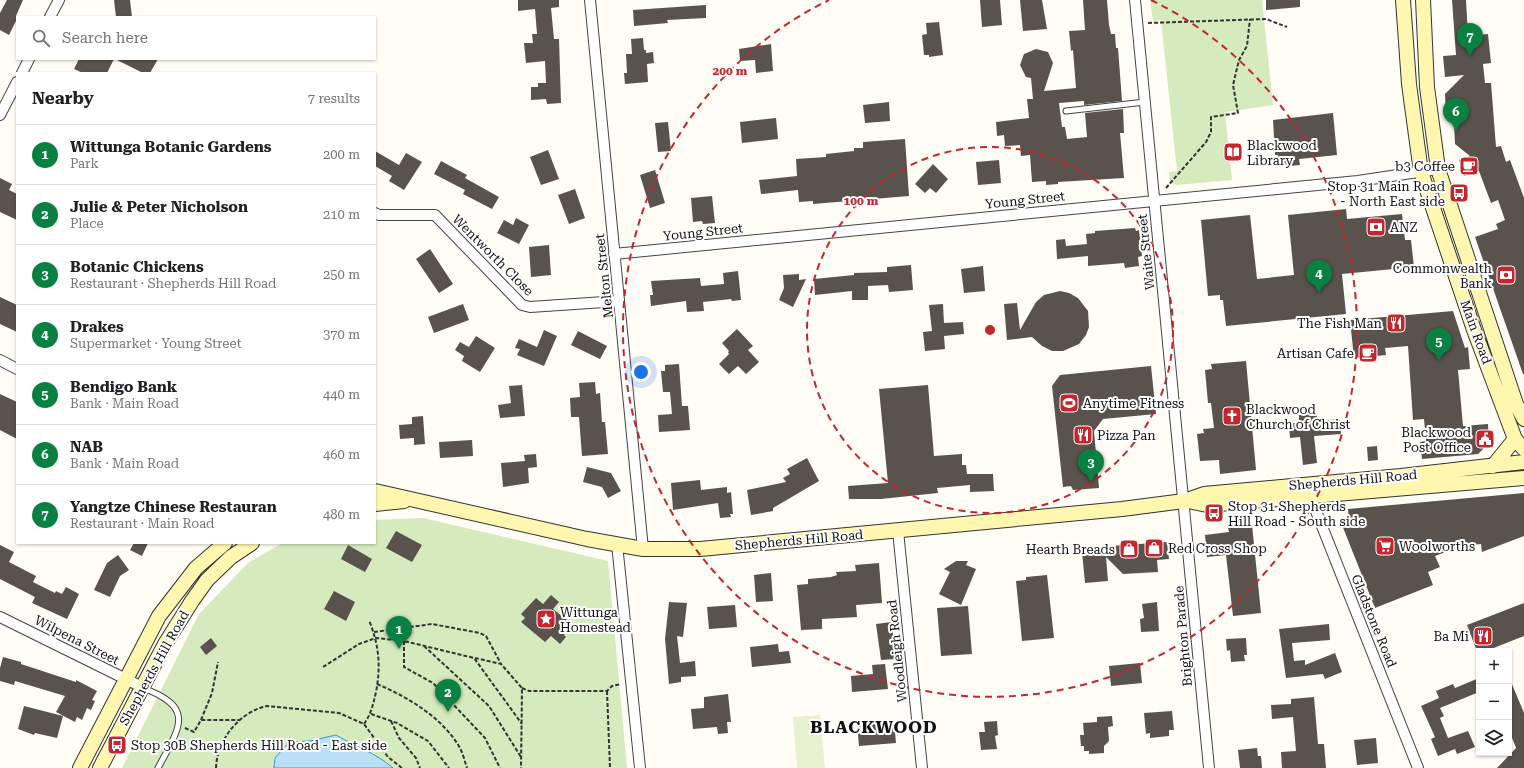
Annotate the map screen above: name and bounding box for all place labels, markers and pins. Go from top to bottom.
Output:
pin: 7 [1457,23,1483,56]
pin: 6 [1443,98,1469,131]
place label: Blackwood Library [1247,138,1317,168]
library icon: Blackwood Library [1222,141,1244,163]
cafe icon: b3 Coffee [1458,155,1480,177]
place label: b3 Coffee [1395,159,1455,174]
place label: Stop 31 Main Road - North East side [1328,179,1446,209]
bus stop icon: Stop 31 Main Road - North East side [1448,182,1470,204]
bank icon: ANZ [1365,216,1387,238]
place label: ANZ [1390,220,1418,235]
pin: 4 [1306,260,1332,293]
place label: Commonwealth Bank [1393,261,1493,291]
bank icon: Commonwealth Bank [1495,264,1517,286]
restaurant icon: The Fish Man [1385,312,1407,334]
place label: The Fish Man [1297,316,1383,331]
centre of rings [983,323,997,337]
pin: 5 [1426,328,1452,361]
cafe icon: Artisan Cafe [1357,342,1379,364]
place label: Artisan Cafe [1277,346,1354,361]
sports icon: Anytime Fitness [1058,392,1080,414]
place label: Anytime Fitness [1083,396,1184,411]
place label: Blackwood Church of Christ [1246,402,1350,432]
church icon: Blackwood Church of Christ [1221,405,1243,427]
restaurant icon: Pizza Pan [1072,424,1094,446]
place label: Blackwood Post Office [1401,425,1472,455]
place label: Pizza Pan [1097,428,1156,443]
public building icon: Blackwood Post Office [1474,428,1496,450]
pin: 3 [1078,449,1104,482]
place label: Stop 31 Shepherds Hill Road - South side [1228,499,1365,529]
bus stop icon: Stop 31 Shepherds Hill Road - South side [1203,502,1225,524]
supermarket icon: Woolworths [1374,535,1396,557]
shop icon: Red Cross Shop [1143,537,1165,559]
shop icon: Hearth Breads [1118,538,1140,560]
place label: Woolworths [1399,539,1475,554]
place label: Red Cross Shop [1168,541,1267,556]
place label: Hearth Breads [1026,542,1115,557]
place label: Wittunga Homestead [560,605,632,635]
place icon: Wittunga Homestead [535,608,557,630]
pin: 1 [386,616,412,649]
restaurant icon: Ba Mi [1472,625,1494,647]
place label: Ba Mi [1433,629,1469,644]
pin: 2 [435,679,461,712]
bus stop icon: Stop 30B Shepherds Hill Road - East side [106,734,128,756]
place label: Stop 30B Shepherds Hill Road - East side [131,738,387,753]

